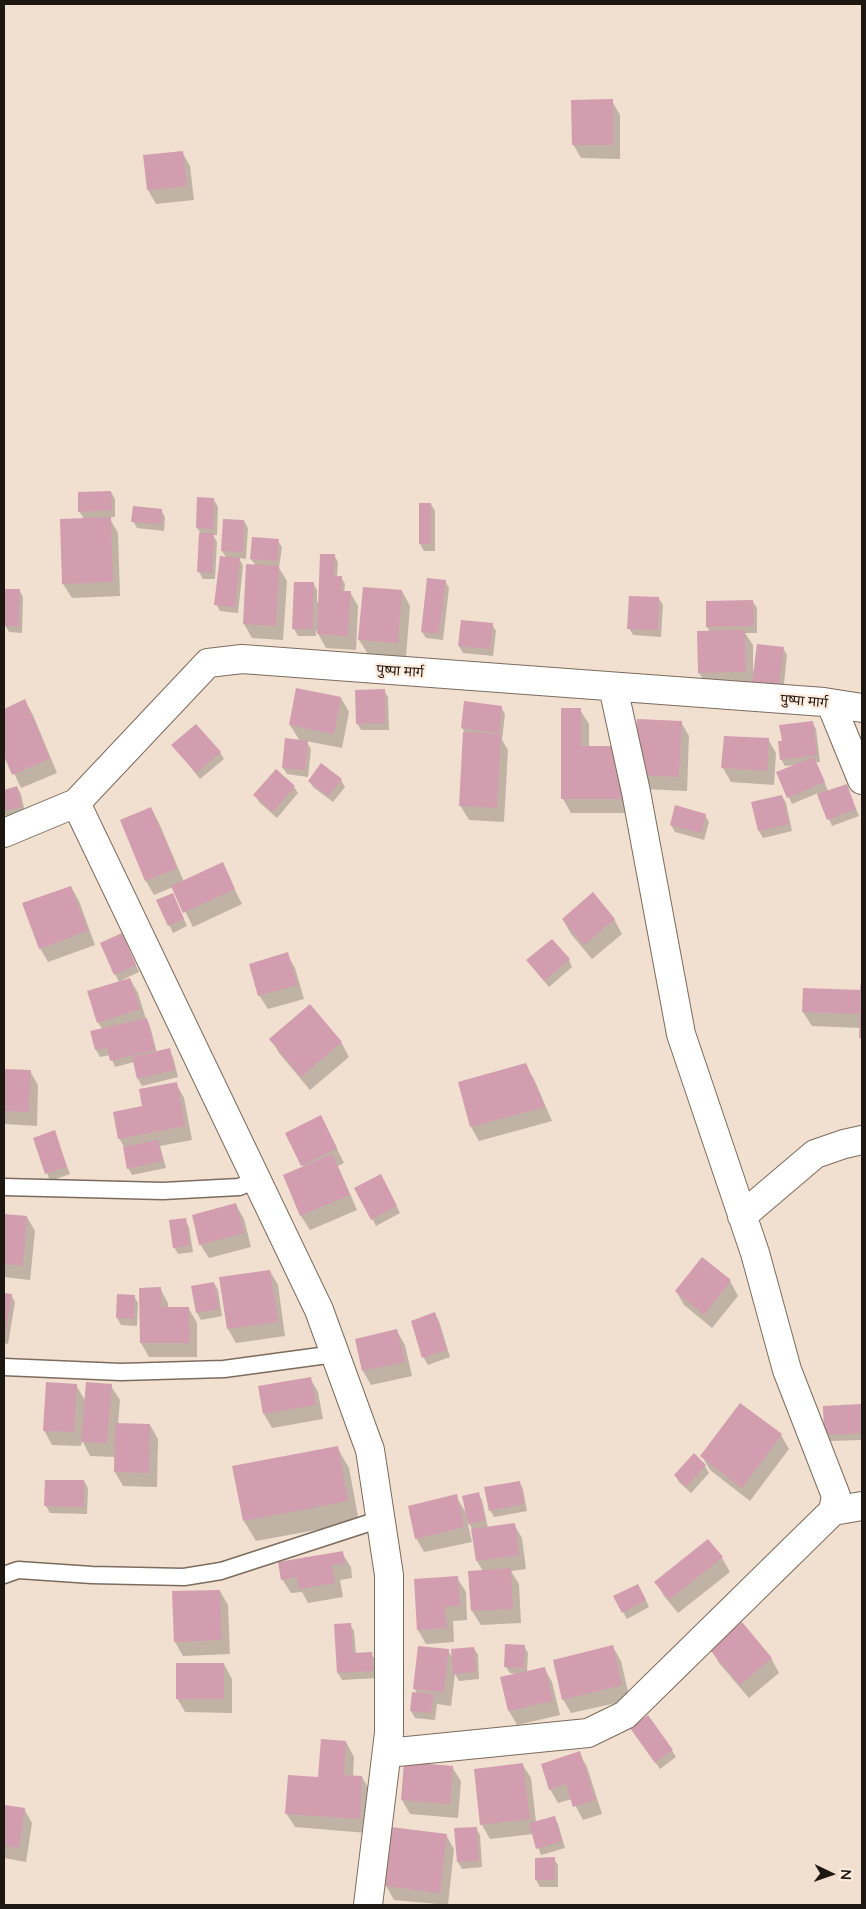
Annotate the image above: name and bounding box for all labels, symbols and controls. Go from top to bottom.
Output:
street label: पुष्पा मार्ग [376,661,424,681]
street label: पुष्पा मार्ग [780,691,828,711]
north arrow [806,1849,856,1899]
text: N [838,1869,855,1881]

